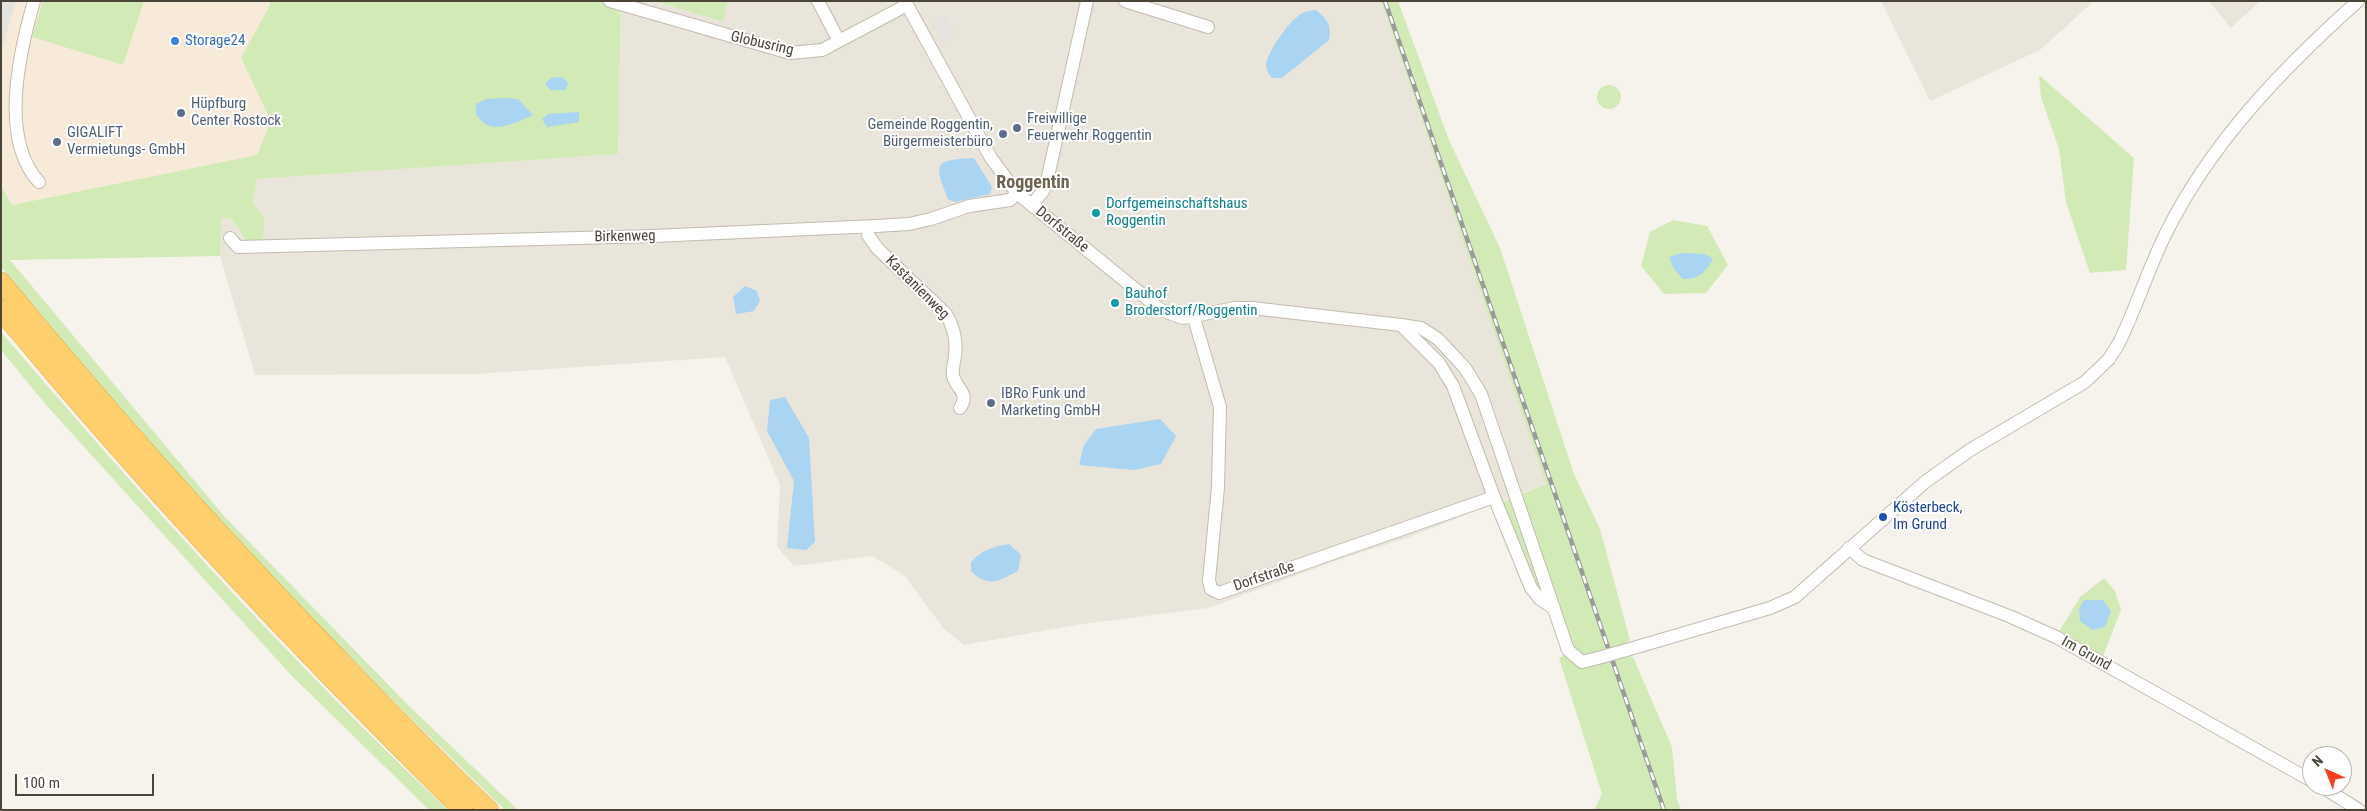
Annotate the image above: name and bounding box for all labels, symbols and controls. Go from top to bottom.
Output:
street label: Globusring [729,28,795,60]
place label: Storage24 [185,32,245,50]
marker: Storage24 [169,35,181,47]
place label: Hüpfburg Center Rostock [191,95,281,130]
marker: Hüpfburg Center Rostock [175,107,187,119]
place label: Freiwillige Feuerwehr Roggentin [1027,110,1152,145]
place label: Gemeinde Roggentin, Bürgermeisterbüro [867,116,993,151]
marker: Freiwillige Feuerwehr Roggentin [1011,122,1023,134]
place label: GIGALIFT Vermietungs- GmbH [67,124,186,159]
marker: Gemeinde Roggentin, Bürgermeisterbüro [997,128,1009,140]
marker: GIGALIFT Vermietungs- GmbH [51,136,63,148]
district label: Roggentin [996,172,1070,194]
place label: Dorfgemeinschaftshaus Roggentin [1106,195,1248,230]
street label: Dorfstraße [1032,203,1092,257]
marker: Dorfgemeinschaftshaus Roggentin [1090,207,1102,219]
street label: Birkenweg [594,227,656,247]
street label: Kastanienweg [881,252,953,324]
place label: Bauhof Broderstorf/Roggentin [1125,285,1258,320]
marker: Bauhof Broderstorf/Roggentin [1109,297,1121,309]
place label: IBRo Funk und Marketing GmbH [1001,385,1101,420]
marker: IBRo Funk und Marketing GmbH [985,397,997,409]
place label: Kösterbeck, Im Grund [1893,499,1962,534]
marker: Kösterbeck, Im Grund [1877,511,1889,523]
street label: Dorfstraße [1231,558,1297,596]
street label: Im Grund [2058,633,2114,675]
north arrow [2302,746,2352,796]
text: N [2309,752,2326,770]
scale bar [18,764,156,796]
text: 100 m [23,774,60,792]

